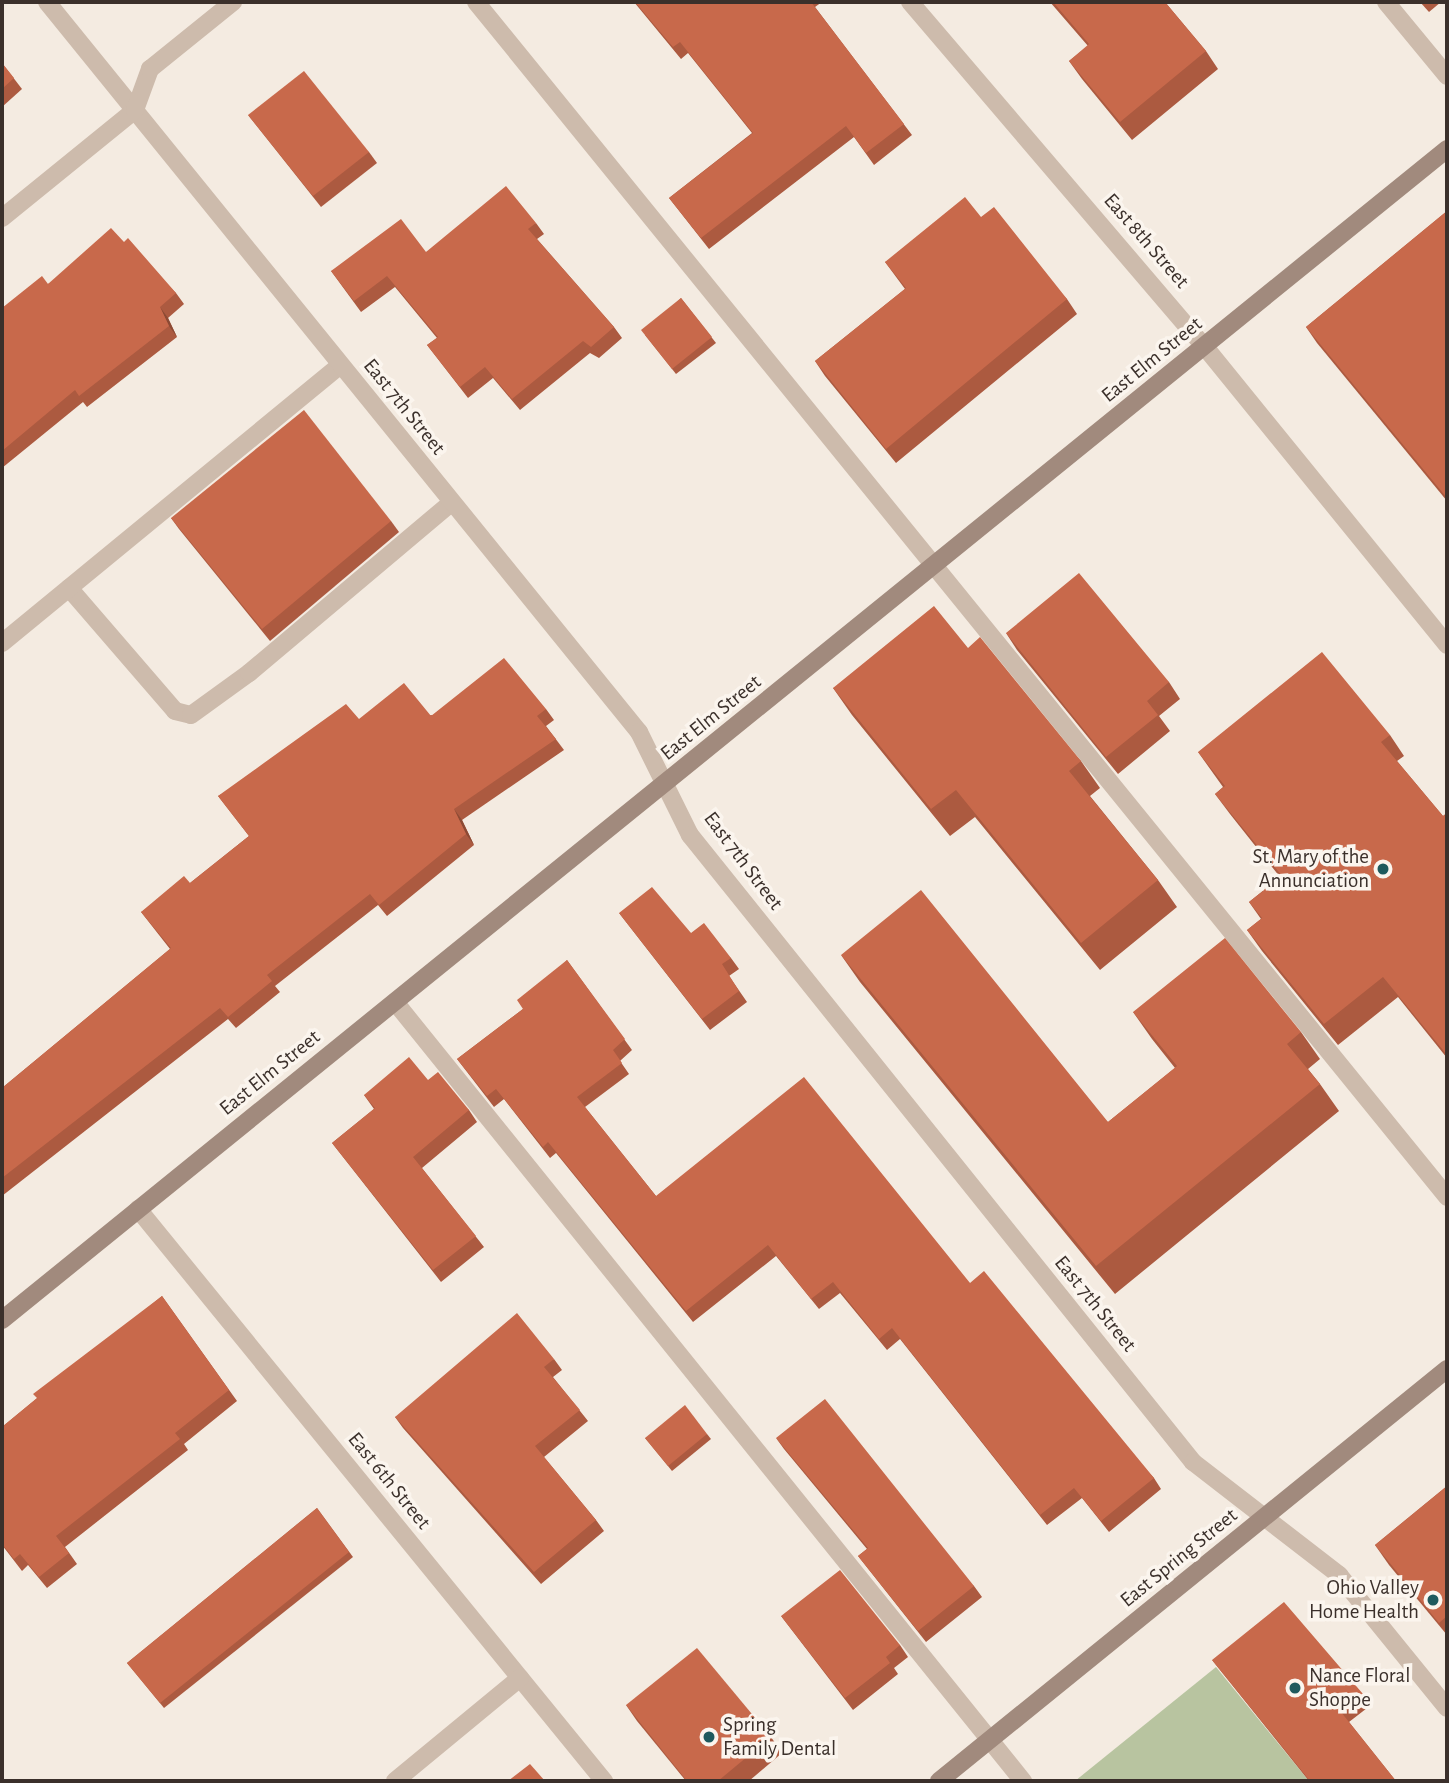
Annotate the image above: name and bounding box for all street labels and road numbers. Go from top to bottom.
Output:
street label: East 8th Street [1098,188,1194,294]
street label: East Elm Street [1097,312,1207,408]
street label: East 7th Street [358,354,450,460]
street label: East Elm Street [656,670,766,766]
street label: East 7th Street [698,807,788,915]
street label: East Elm Street [215,1025,325,1121]
street label: East 7th Street [1049,1251,1141,1357]
street label: East 6th Street [342,1427,436,1535]
street label: East Spring Street [1115,1503,1243,1613]

